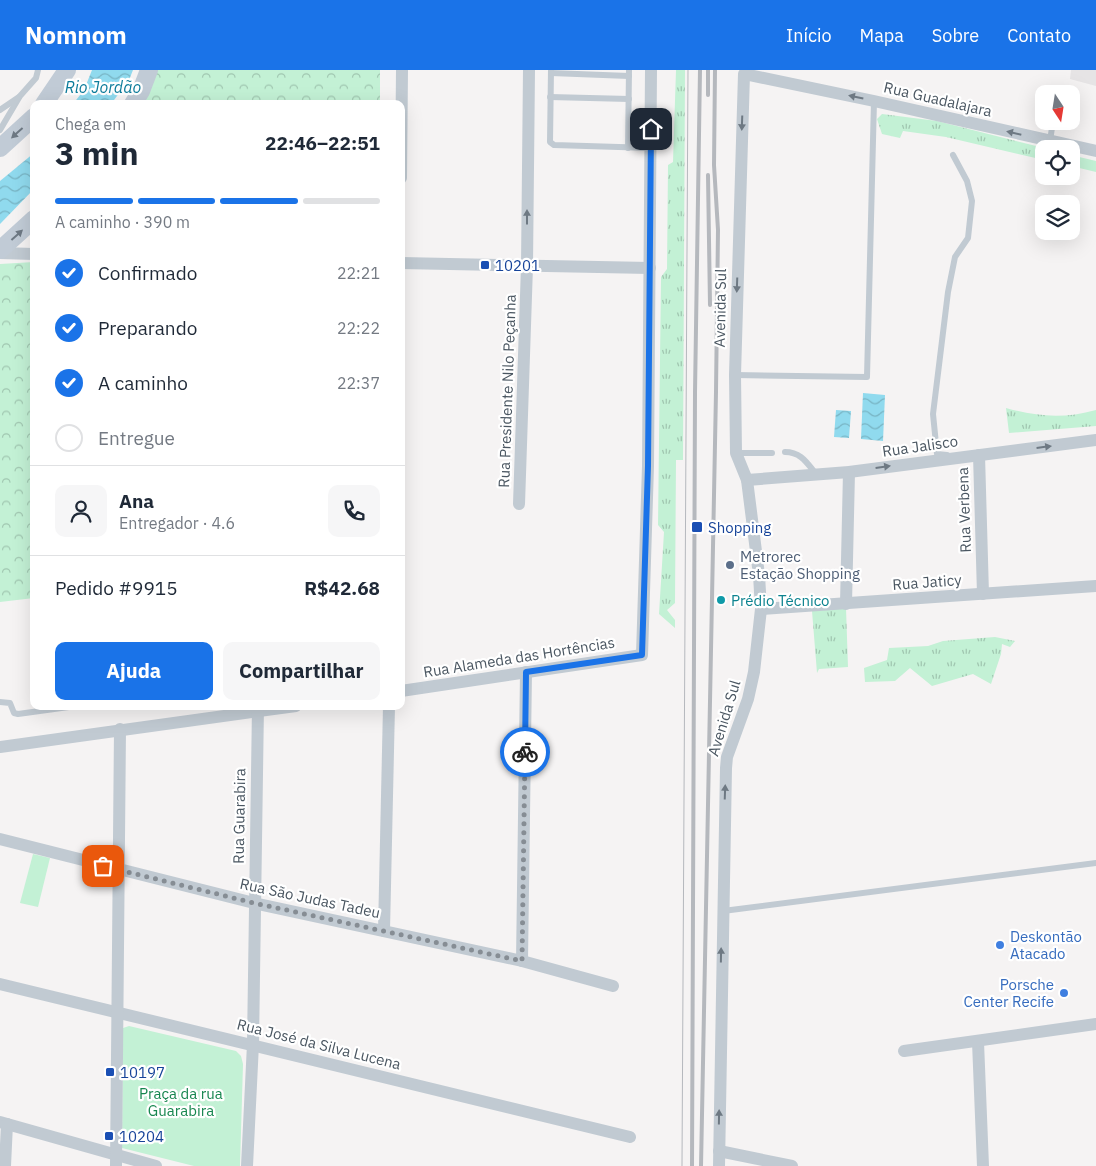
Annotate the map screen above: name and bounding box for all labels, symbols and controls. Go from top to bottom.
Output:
text: Nomnom [25,19,127,51]
text: Início [786,24,832,47]
text: Mapa [860,24,904,47]
text: Sobre [932,24,979,47]
text: Contato [1007,24,1071,47]
water label: Rio Jordão [65,77,142,97]
street label: Rua Guadalajara [882,77,994,121]
north arrow [1035,85,1080,130]
map controls [1035,85,1080,240]
one-way arrow [848,93,863,101]
pin [630,108,672,150]
text: Chega em [55,114,126,134]
icon: home [637,115,665,143]
one-way arrow [738,115,746,131]
one-way arrow [11,127,23,139]
one-way arrow [1006,128,1022,136]
text: 22:46–22:51 [265,131,380,155]
text: 3 min [55,132,139,174]
button: locate [1035,140,1080,185]
button: layers [1035,195,1080,240]
one-way arrow [524,209,532,225]
text: A caminho · 390 m [55,212,190,232]
one-way arrow [11,229,23,241]
place label: 10201 [495,256,540,275]
icon: check [55,259,83,287]
marker: 10201 [479,259,491,271]
text: Confirmado [98,261,197,285]
text: 22:21 [337,263,380,283]
street label: Avenida Sul [710,269,730,347]
one-way arrow [732,277,740,293]
street label: Rua Presidente Nilo Peçanha [494,294,520,488]
icon: check [55,314,83,342]
text: Preparando [98,316,197,340]
text: 22:22 [337,318,380,338]
icon: check [55,369,83,397]
text: A caminho [98,371,188,395]
text: 22:37 [337,373,380,393]
text: Entregue [98,426,175,450]
street label: Rua Jalisco [881,431,959,461]
one-way arrow [1036,443,1052,451]
one-way arrow [875,463,891,471]
street label: Rua Verbena [953,467,975,553]
button: person [55,485,107,537]
button: phone [328,485,380,537]
text: Ana [119,489,154,513]
text: Entregador · 4.6 [119,513,235,533]
place label: Shopping [708,518,771,537]
marker: Shopping [690,520,704,534]
place label: Metrorec Estação Shopping [740,547,860,583]
marker: Metrorec Estação Shopping [724,559,736,571]
street label: Rua Jaticy [892,570,963,594]
text: Pedido #9915 [55,576,178,600]
text: R$42.68 [304,576,380,600]
place label: Prédio Técnico [731,591,830,610]
marker: Prédio Técnico [715,594,727,606]
street label: Rua Alameda das Hortências [422,632,616,682]
button: Ajuda [55,642,213,700]
button: Compartilhar [223,642,380,700]
street label: Avenida Sul [703,678,745,758]
courier [500,727,550,777]
icon: bike [511,738,539,766]
street label: Rua Guarabira [229,768,249,864]
one-way arrow [722,784,730,800]
pin [82,845,124,887]
icon: bag [89,852,117,880]
street label: Rua São Judas Tadeu [238,874,382,922]
place label: Deskontão Atacado [1010,927,1082,963]
marker: Deskontão Atacado [994,939,1006,951]
one-way arrow [717,947,725,963]
place label: Porsche Center Recife [964,975,1054,1011]
marker: Porsche Center Recife [1058,987,1070,999]
street label: Rua José da Silva Lucena [235,1014,403,1074]
place label: 10197 [120,1063,165,1082]
marker: 10197 [104,1066,116,1078]
park label: Praça da rua Guarabira [139,1084,223,1120]
one-way arrow [715,1109,723,1125]
place label: 10204 [119,1127,164,1146]
marker: 10204 [103,1130,115,1142]

